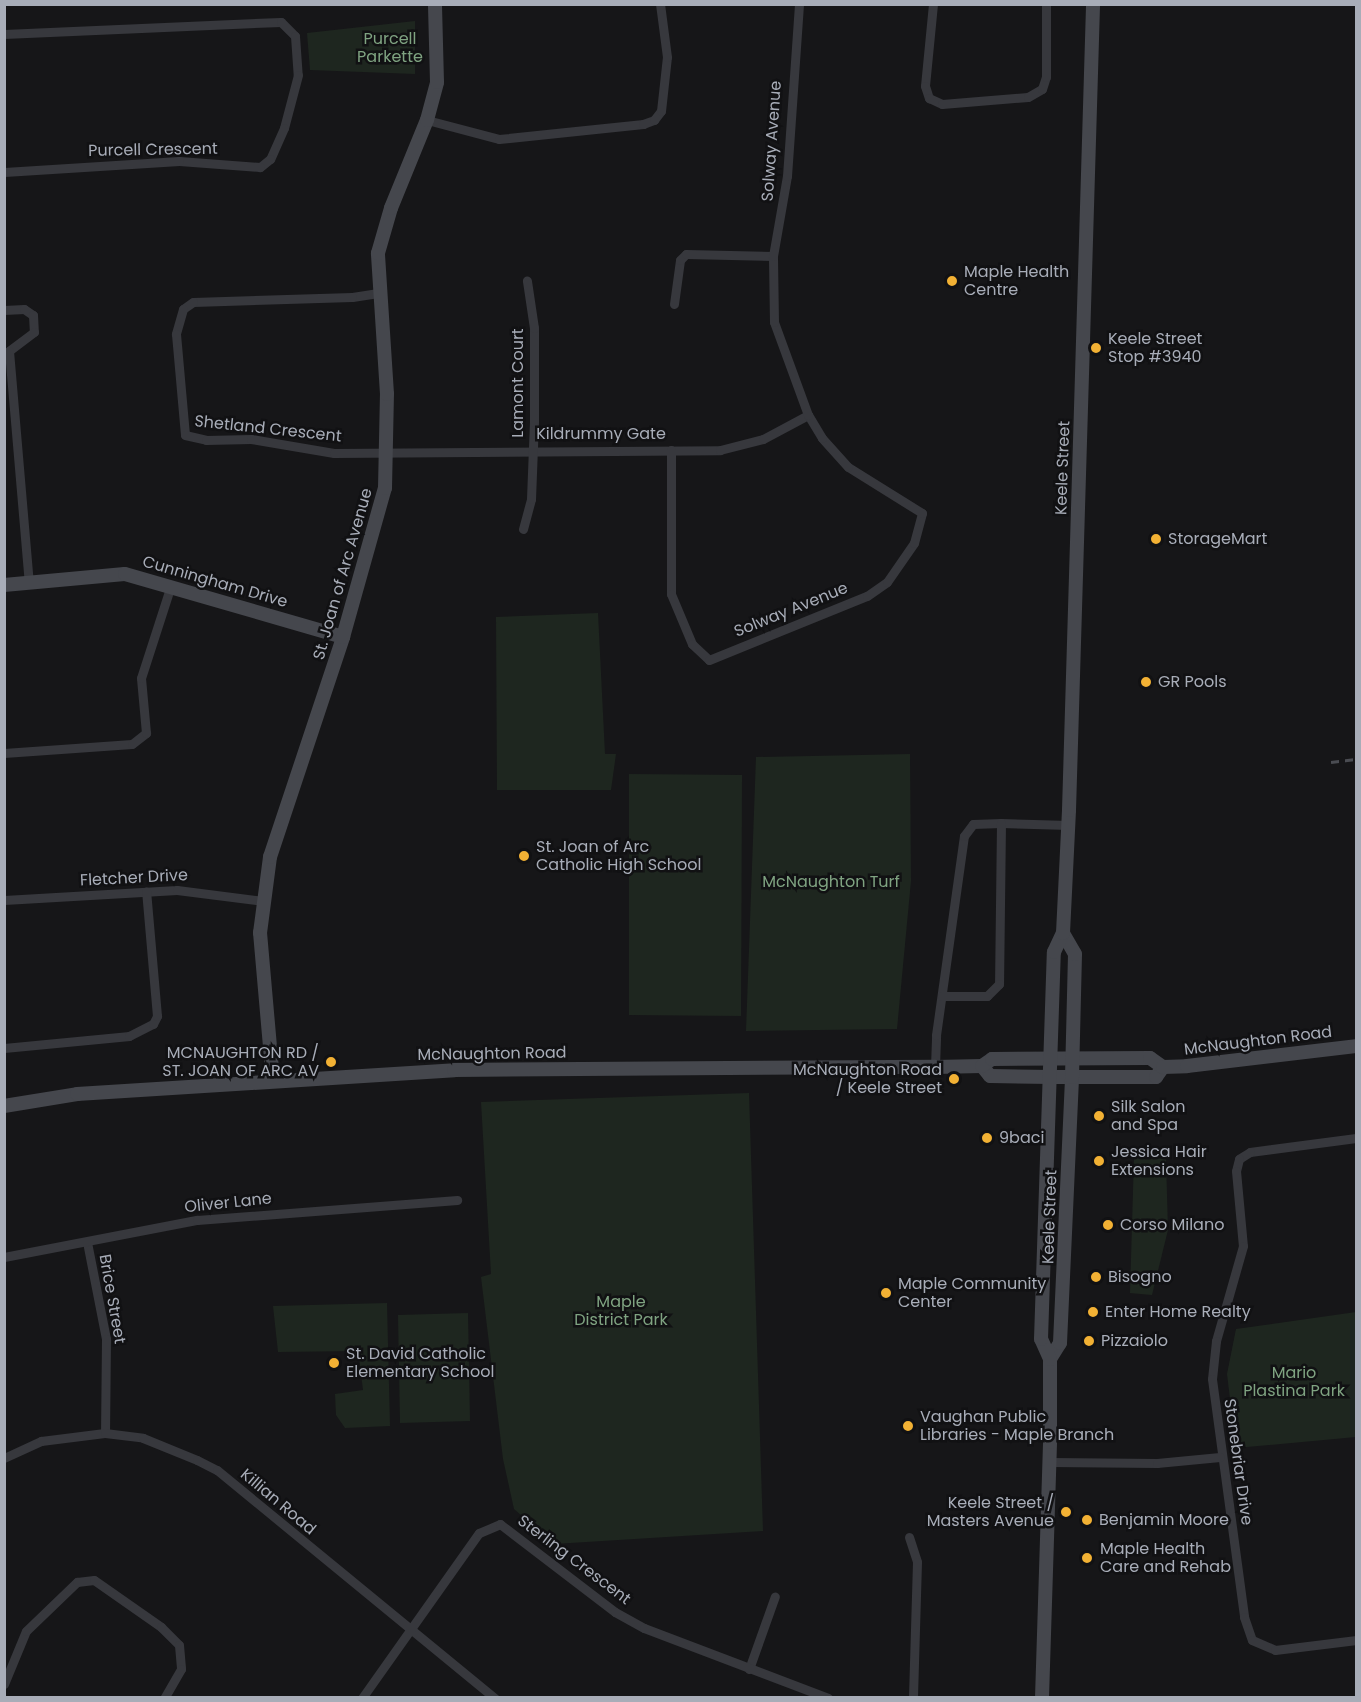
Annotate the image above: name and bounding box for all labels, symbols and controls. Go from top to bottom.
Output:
park label: Purcell Parkette [357,29,423,67]
street label: Solway Avenue [758,80,786,202]
street label: Purcell Crescent [88,139,218,161]
place label: Maple Health Centre [964,262,1069,300]
marker: Maple Health Centre [945,274,959,288]
street label: Lamont Court [508,328,528,438]
place label: Keele Street Stop #3940 [1108,329,1202,367]
marker: Keele Street Stop #3940 [1089,341,1103,355]
street label: Shetland Crescent [194,412,342,446]
street label: Keele Street [1052,420,1074,516]
street label: Kildrummy Gate [536,424,666,444]
street label: St. Joan of Arc Avenue [309,486,377,662]
place label: StorageMart [1168,529,1267,549]
marker: StorageMart [1149,532,1163,546]
street label: Cunningham Drive [140,552,290,612]
street label: Solway Avenue [731,578,851,642]
place label: GR Pools [1158,672,1226,692]
marker: GR Pools [1139,675,1153,689]
place label: St. Joan of Arc Catholic High School [536,837,701,875]
marker: St. Joan of Arc Catholic High School [517,849,531,863]
street label: Fletcher Drive [80,866,188,890]
park label: McNaughton Turf [762,872,900,892]
street label: McNaughton Road [1183,1022,1333,1060]
place label: MCNAUGHTON RD / ST. JOAN OF ARC AV [162,1043,319,1081]
street label: McNaughton Road [417,1043,567,1065]
marker: MCNAUGHTON RD / ST. JOAN OF ARC AV [324,1055,338,1069]
place label: McNaughton Road / Keele Street [793,1060,942,1098]
marker: McNaughton Road / Keele Street [947,1072,961,1086]
place label: Silk Salon and Spa [1111,1097,1185,1135]
marker: Silk Salon and Spa [1092,1109,1106,1123]
place label: 9baci [999,1128,1044,1148]
marker: 9baci [980,1131,994,1145]
place label: Jessica Hair Extensions [1111,1142,1207,1180]
marker: Jessica Hair Extensions [1092,1154,1106,1168]
street label: Keele Street [1039,1169,1061,1265]
street label: Oliver Lane [184,1189,272,1217]
place label: Corso Milano [1120,1215,1224,1235]
marker: Corso Milano [1101,1218,1115,1232]
street label: Brice Street [95,1253,129,1345]
place label: Bisogno [1108,1267,1172,1287]
marker: Bisogno [1089,1270,1103,1284]
place label: Maple Community Center [898,1274,1046,1312]
marker: Maple Community Center [879,1286,893,1300]
park label: Maple District Park [574,1292,668,1330]
place label: Enter Home Realty [1105,1302,1251,1322]
marker: Enter Home Realty [1086,1305,1100,1319]
place label: Pizzaiolo [1101,1331,1168,1351]
marker: Pizzaiolo [1082,1334,1096,1348]
place label: St. David Catholic Elementary School [346,1344,494,1382]
marker: St. David Catholic Elementary School [327,1356,341,1370]
park label: Mario Plastina Park [1243,1363,1345,1401]
street label: Stonebriar Drive [1220,1398,1256,1526]
place label: Vaughan Public Libraries - Maple Branch [920,1407,1114,1445]
marker: Vaughan Public Libraries - Maple Branch [901,1419,915,1433]
street label: Killian Road [236,1465,320,1539]
place label: Keele Street / Masters Avenue [927,1493,1054,1531]
marker: Keele Street / Masters Avenue [1059,1505,1073,1519]
place label: Benjamin Moore [1099,1510,1229,1530]
street label: Sterling Crescent [514,1511,634,1609]
marker: Benjamin Moore [1080,1513,1094,1527]
place label: Maple Health Care and Rehab [1100,1539,1231,1577]
marker: Maple Health Care and Rehab [1078,1549,1096,1567]

